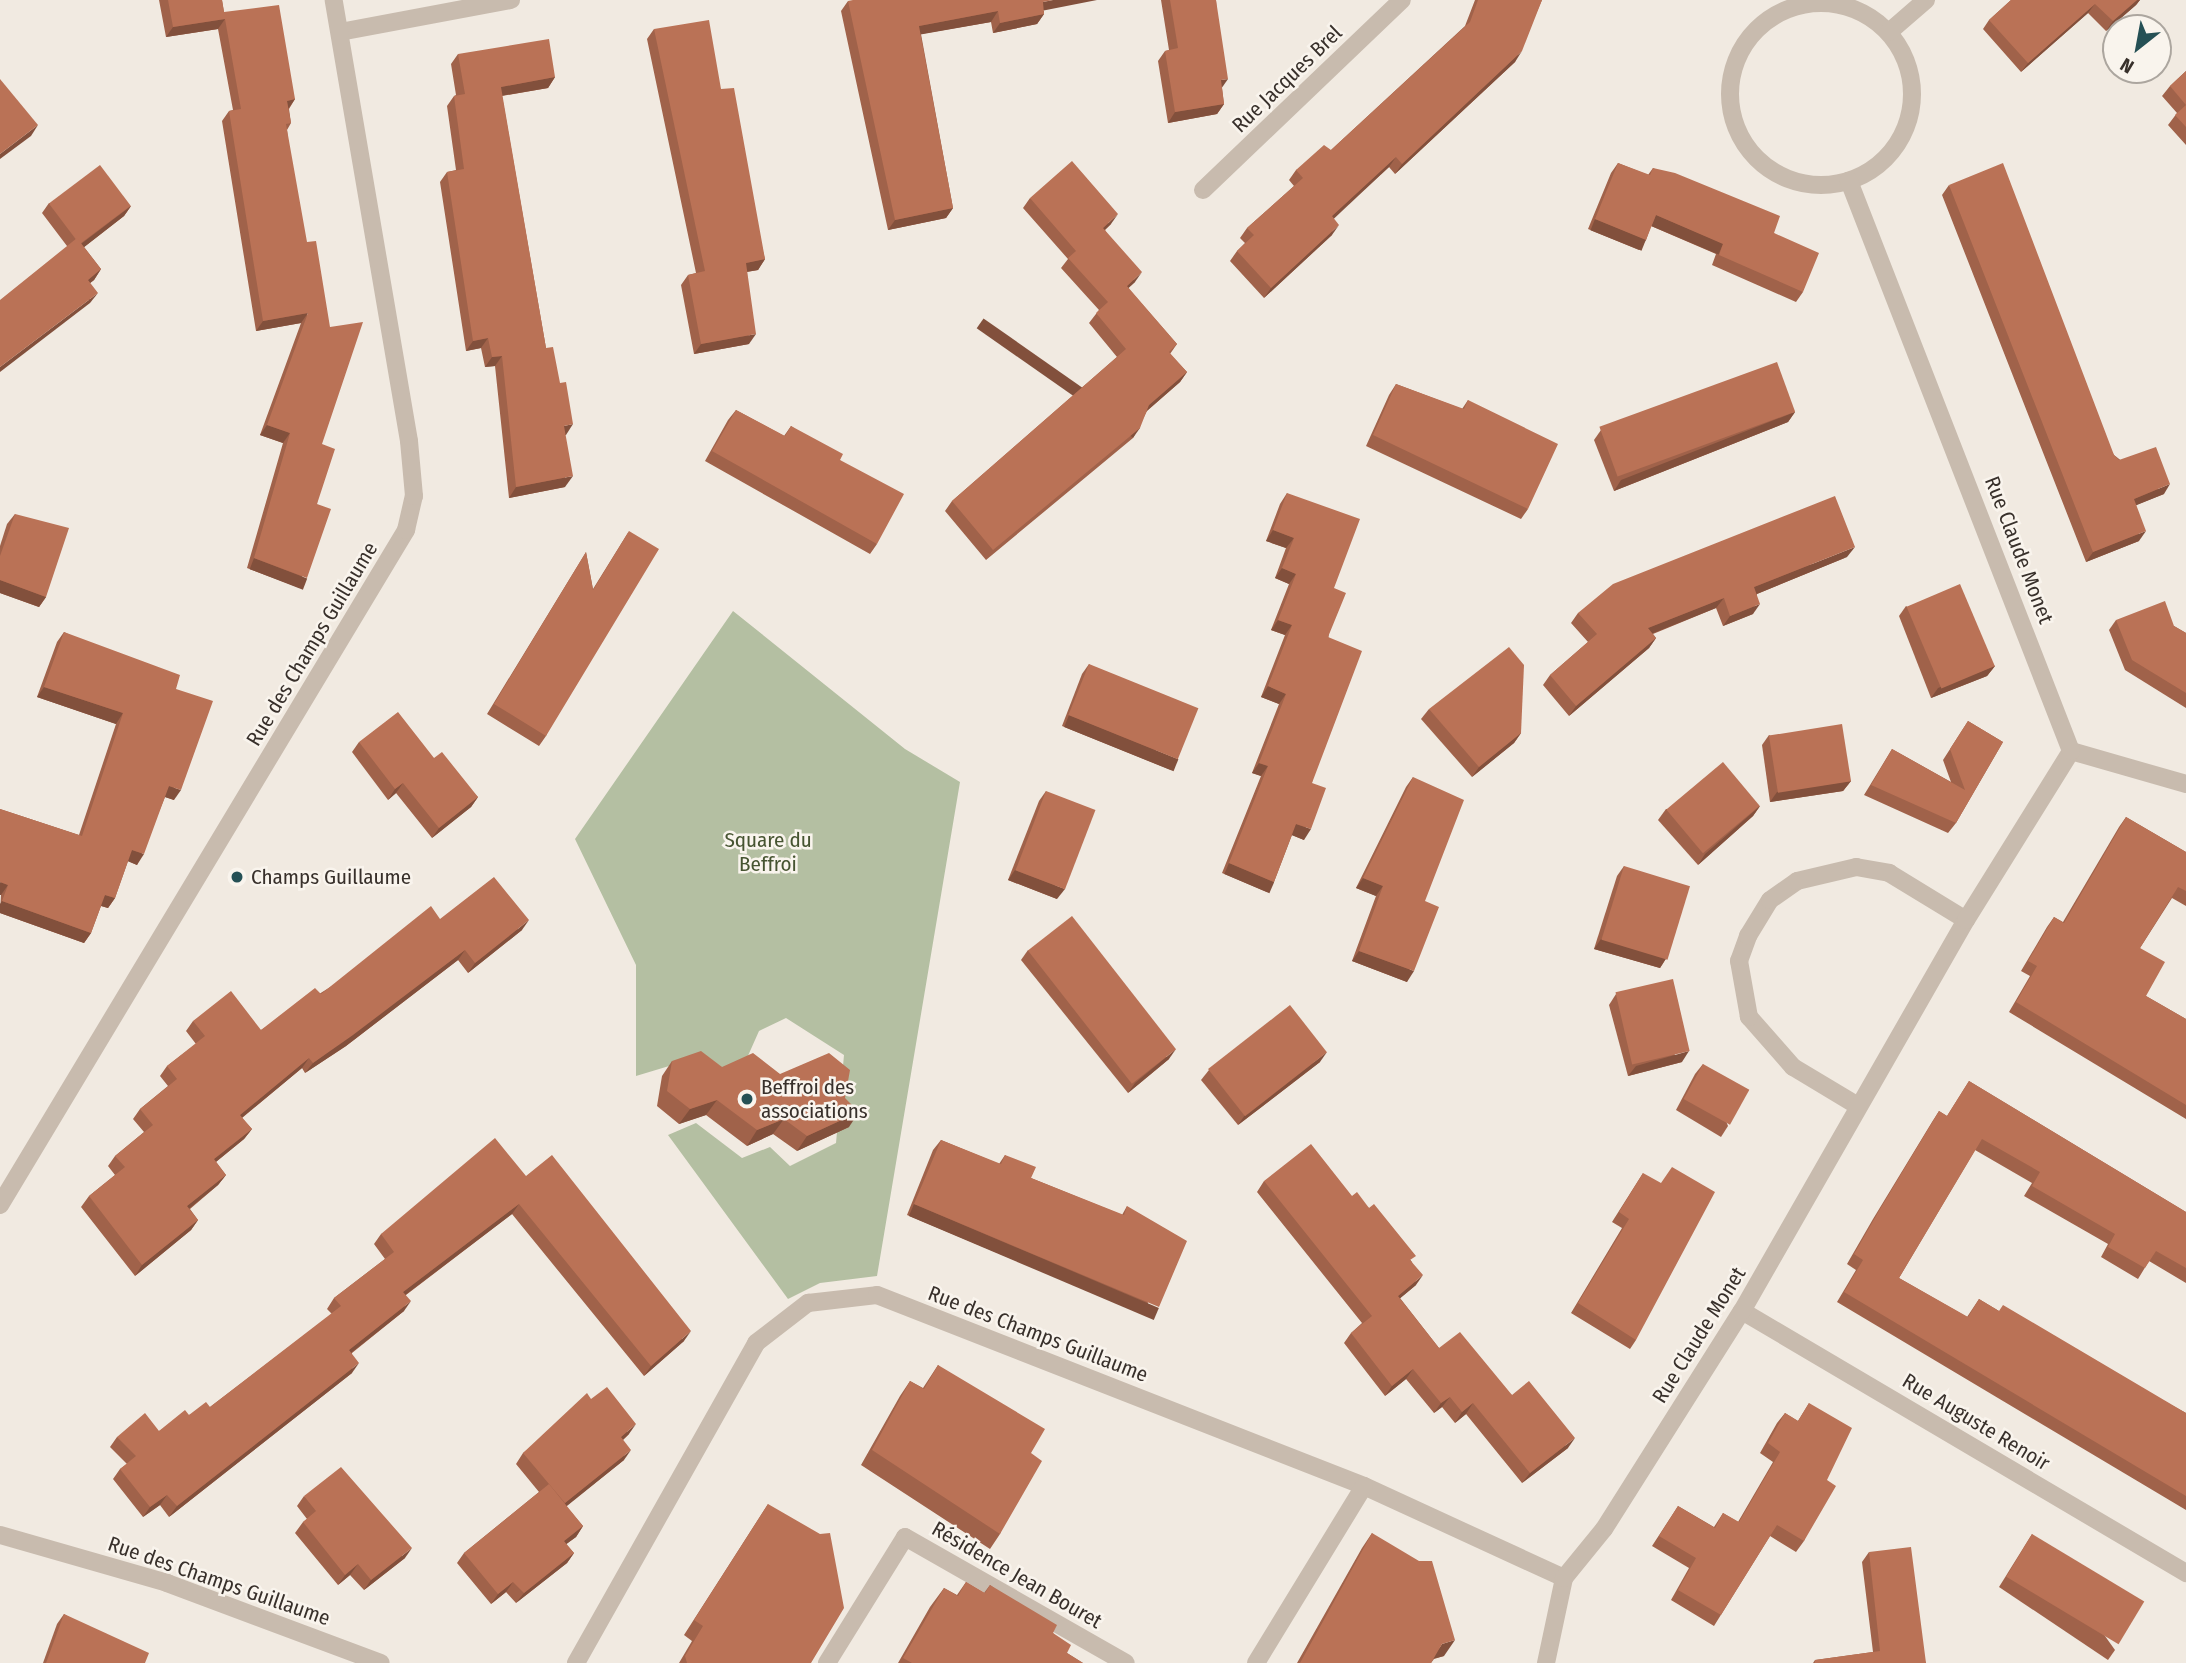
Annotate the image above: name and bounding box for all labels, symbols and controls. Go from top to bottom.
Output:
north arrow [2102,14,2172,84]
street label: Rue Jacques Brel [1227,20,1347,138]
text: N [2116,53,2138,79]
street label: Rue Claude Monet [1979,473,2059,627]
street label: Rue des Champs Guillaume [241,537,383,751]
park label: Square du Beffroi [724,827,812,877]
place label: Champs Guillaume [251,864,411,890]
marker: Champs Guillaume [229,869,245,885]
place label: Beffroi des associations [761,1074,868,1124]
marker: Beffroi des associations [739,1091,755,1107]
street label: Rue Claude Monet [1647,1262,1751,1408]
street label: Rue des Champs Guillaume [925,1280,1151,1388]
street label: Rue Auguste Renoir [1898,1368,2054,1476]
street label: Résidence Jean Bouret [928,1516,1106,1634]
street label: Rue des Champs Guillaume [105,1531,333,1631]

